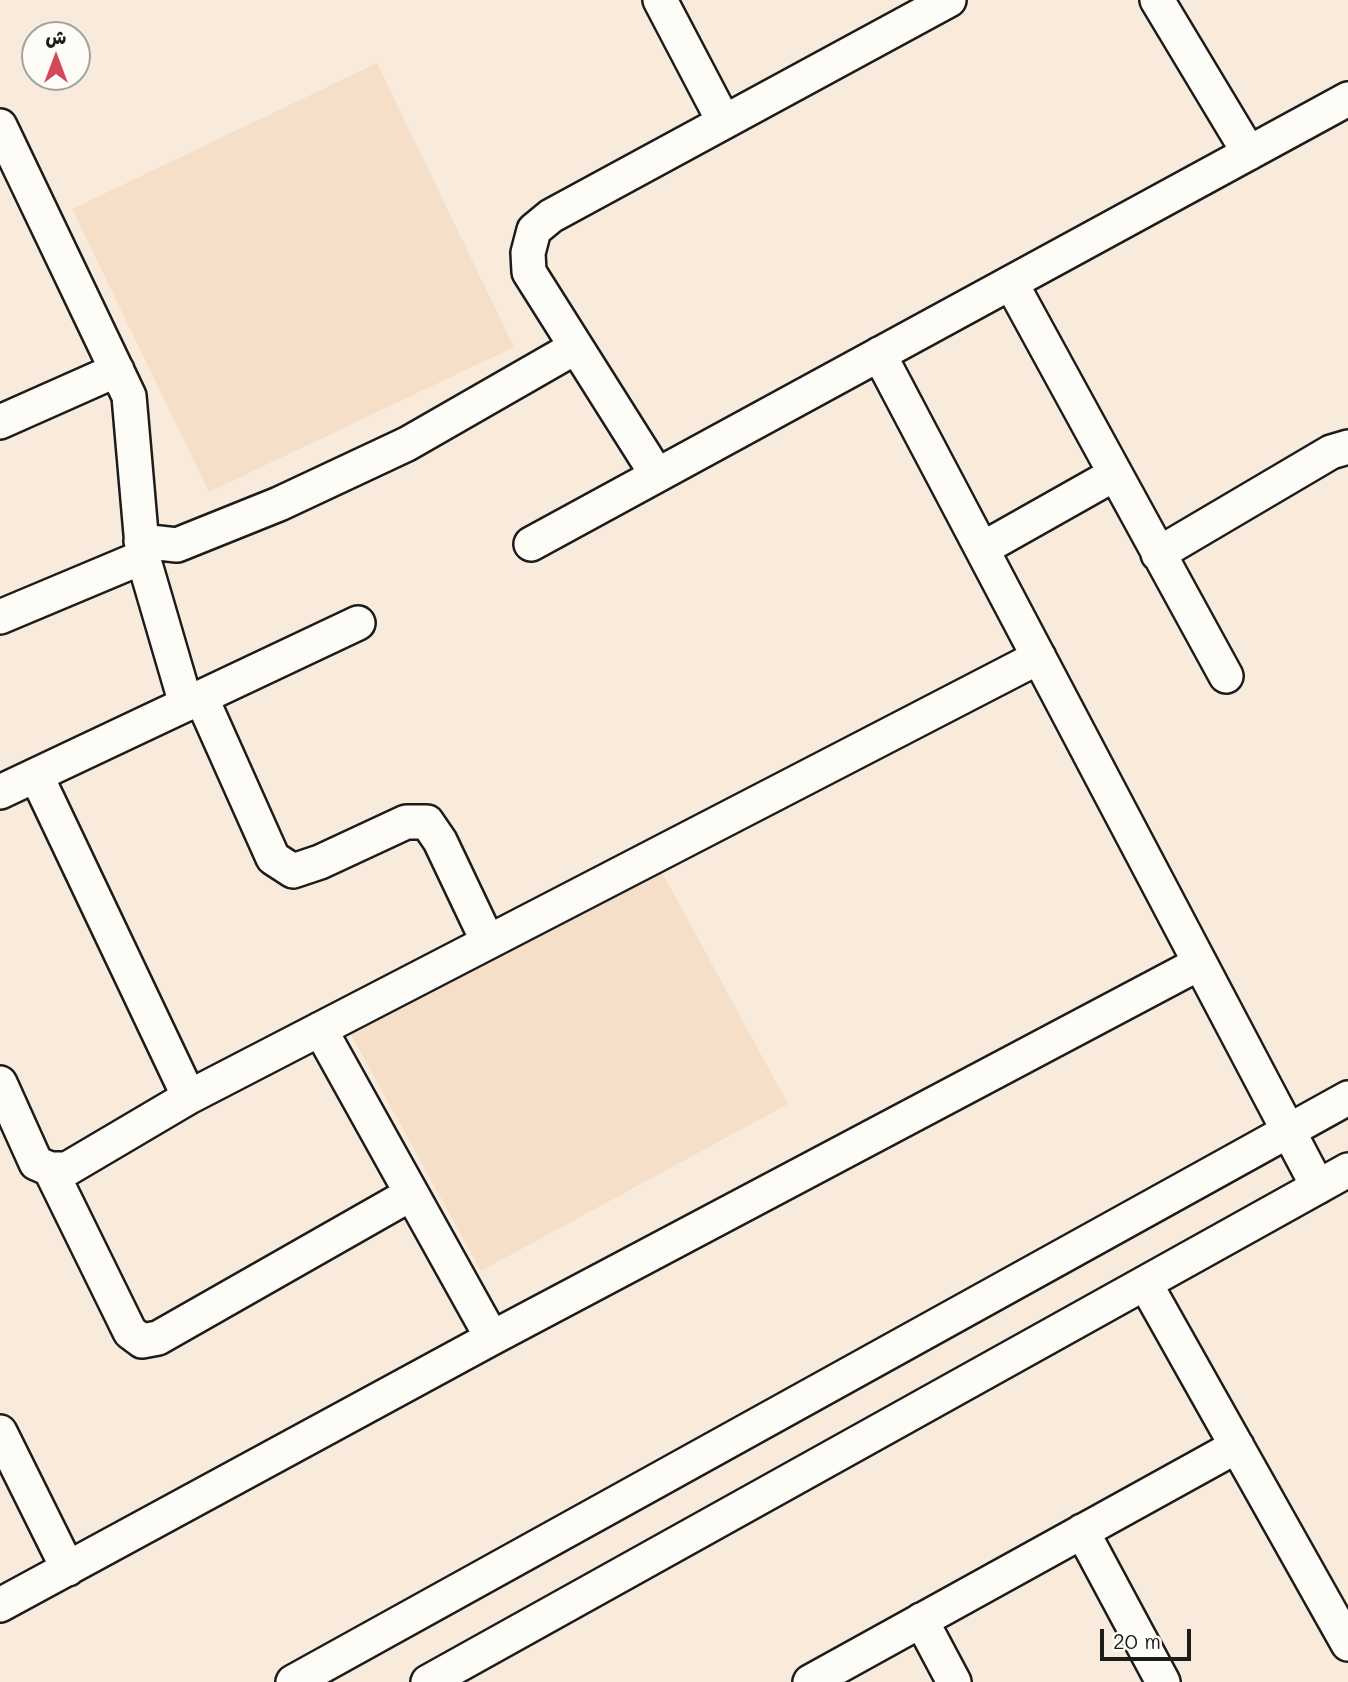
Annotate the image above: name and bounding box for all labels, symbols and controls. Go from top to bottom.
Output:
north arrow [21,21,91,91]
text: ش [46,24,66,49]
scale bar [1103,1616,1194,1660]
text: 20 m [1113,1627,1161,1654]

